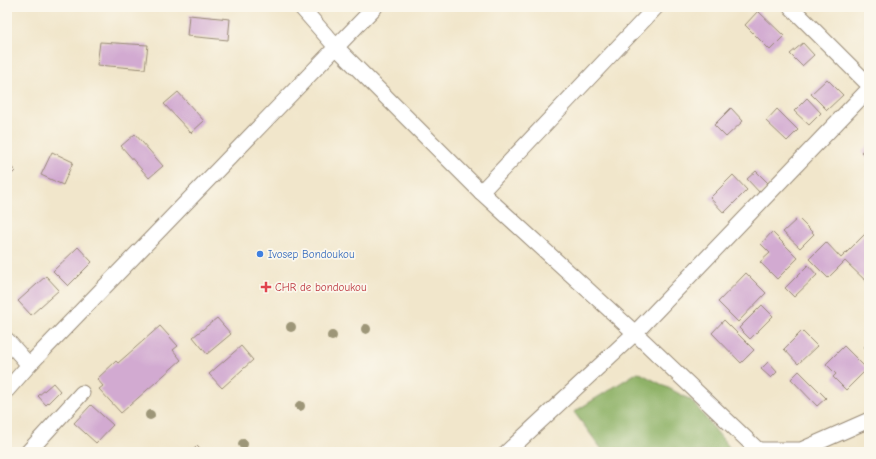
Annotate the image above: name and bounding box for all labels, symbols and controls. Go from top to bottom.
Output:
place label: Ivosep Bondoukou [268,248,355,261]
marker: Ivosep Bondoukou [255,249,265,259]
marker: CHR de bondoukou [260,281,272,293]
place label: CHR de bondoukou [275,281,367,294]

